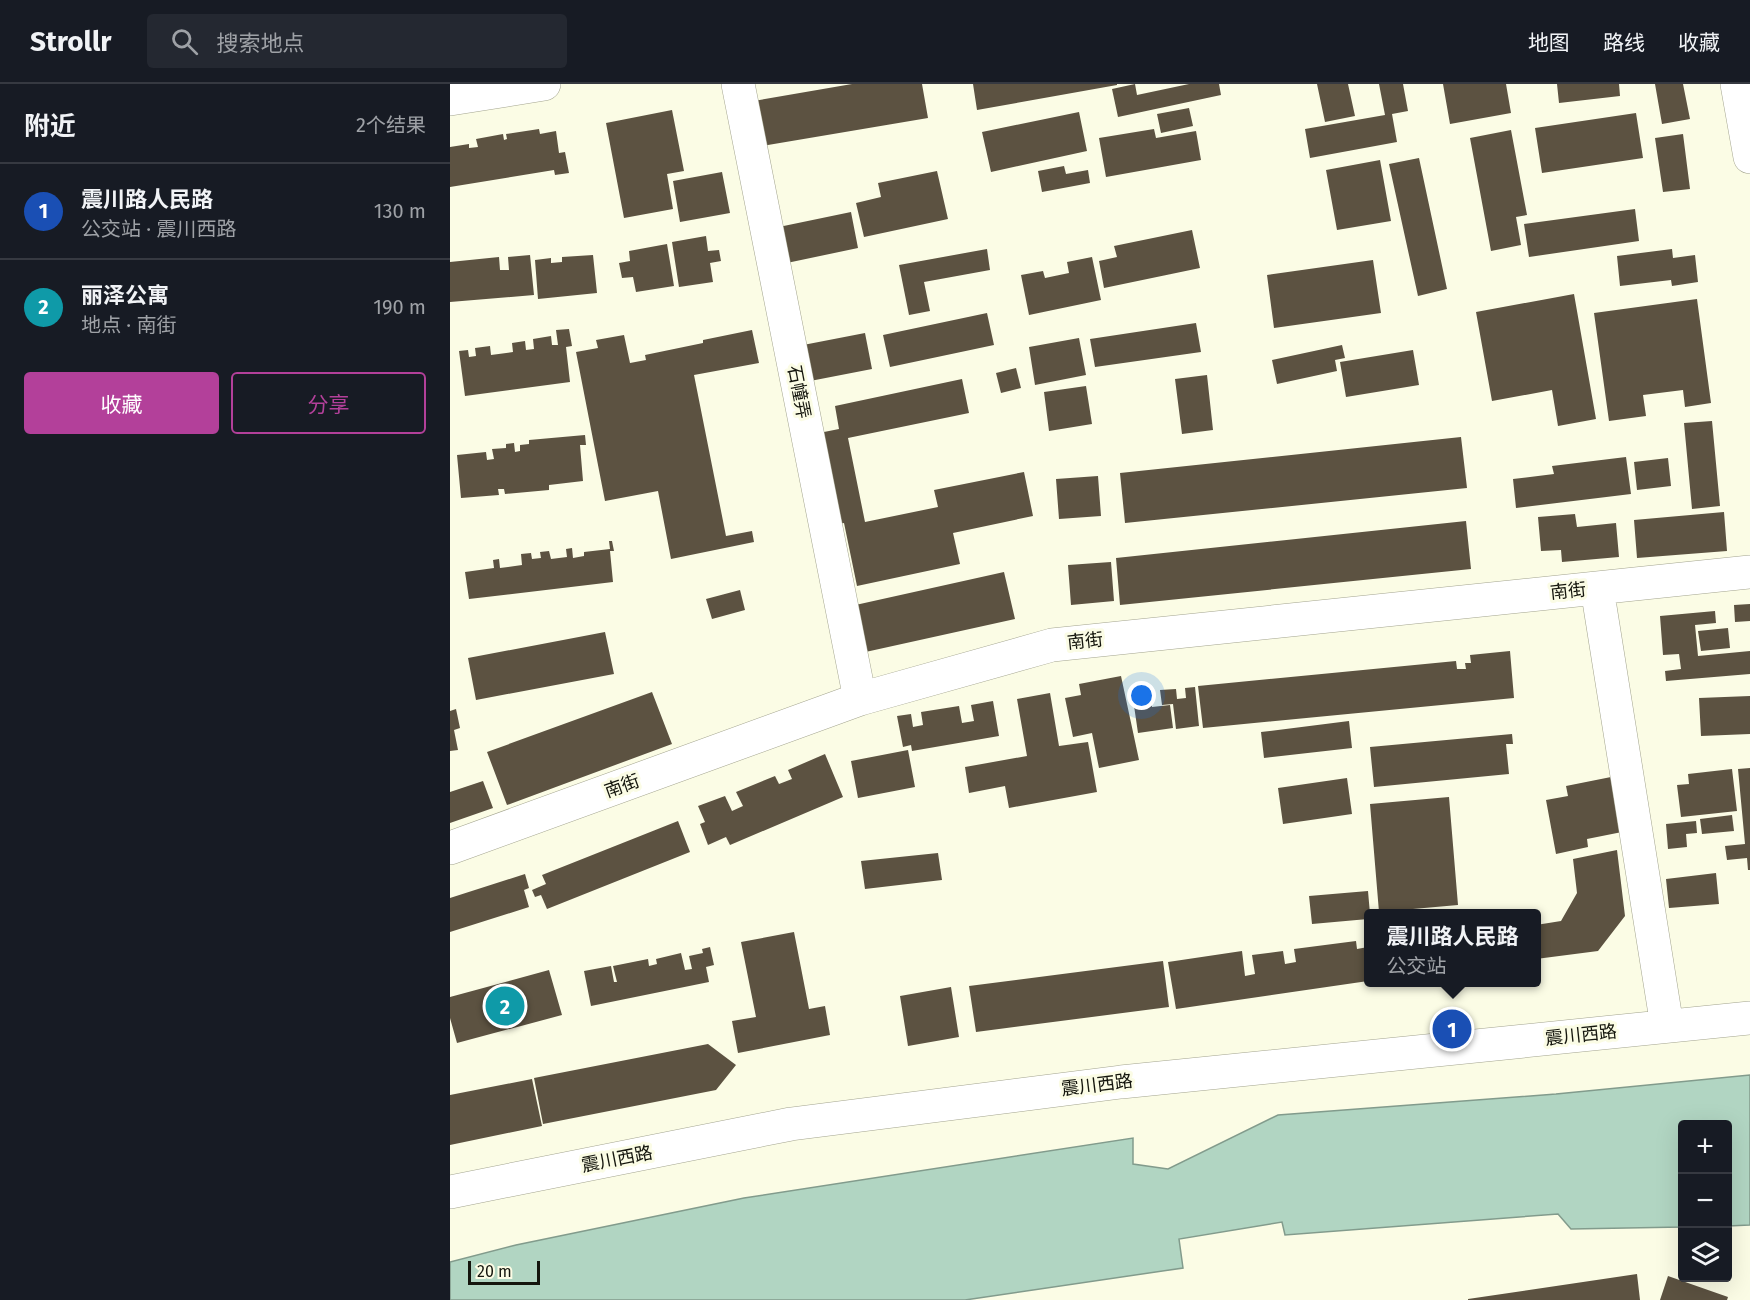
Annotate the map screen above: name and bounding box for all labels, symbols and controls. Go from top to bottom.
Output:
search box [147,14,567,68]
text: Strollr [30,25,111,58]
icon: search [168,25,201,58]
text: 搜索地点 [216,30,304,57]
text: 地图 [1528,30,1570,56]
text: 路线 [1603,30,1645,56]
text: 收藏 [1678,30,1720,56]
text: 附近 [24,111,76,142]
text: 2个结果 [356,113,426,137]
text: 震川路人民路 [81,186,213,213]
text: 1 [39,199,48,223]
text: 130 m [374,199,426,223]
text: 公交站 · 震川西路 [81,217,236,241]
text: 丽泽公寓 [81,282,169,309]
text: 2 [38,295,49,319]
text: 190 m [373,295,426,319]
text: 地点 · 南街 [81,313,176,337]
street label: 石幢弄 [783,363,815,421]
button: 收藏 [24,372,219,434]
button: 分享 [231,372,426,434]
street label: 南街 [1549,578,1587,604]
street label: 南街 [1066,628,1104,654]
your location [1127,681,1156,710]
street label: 南街 [601,770,643,802]
popup [1364,909,1541,987]
text: 震川路人民路 [1386,923,1519,950]
text: 公交站 [1386,954,1446,978]
pin: 2 [486,984,524,1028]
pin: 1 [1432,1006,1472,1052]
street label: 震川西路 [1544,1020,1618,1050]
street label: 震川西路 [1060,1070,1134,1100]
map controls [1678,1120,1732,1282]
button: + [1678,1120,1732,1174]
street label: 震川西路 [580,1141,654,1177]
button: − [1678,1174,1732,1228]
button: layers [1678,1228,1732,1282]
scale bar [468,1258,540,1286]
text: 20 m [477,1262,512,1281]

